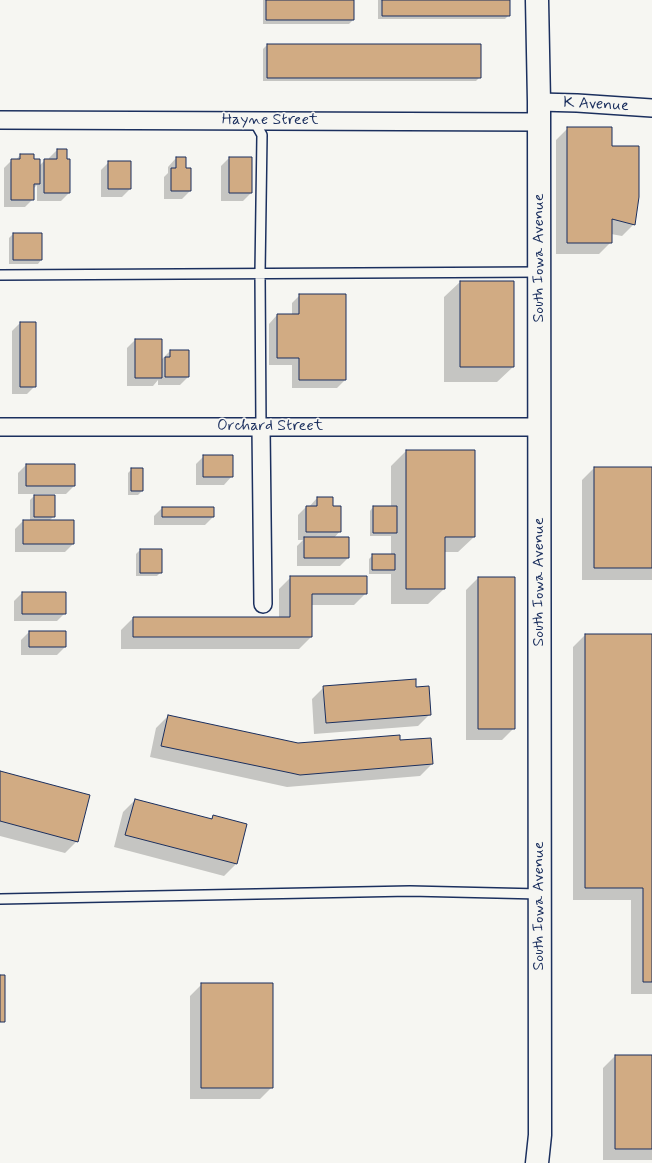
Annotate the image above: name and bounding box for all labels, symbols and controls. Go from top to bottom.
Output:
street label: K Avenue [563,94,629,116]
street label: Hayne Street [222,111,318,131]
street label: South Iowa Avenue [530,193,550,323]
street label: Orchard Street [217,417,323,437]
street label: South Iowa Avenue [530,517,550,647]
street label: South Iowa Avenue [530,841,550,971]

